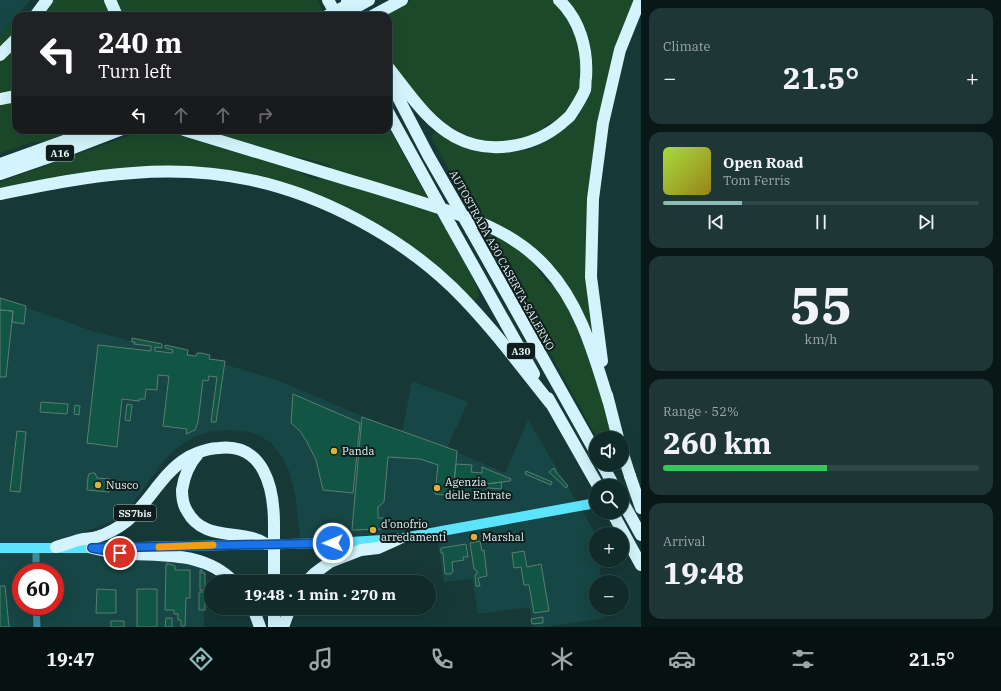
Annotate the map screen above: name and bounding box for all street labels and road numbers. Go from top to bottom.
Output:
road number: A16 [46,145,74,161]
street label: AUTOSTRADA A30 CASERTA-SALERNO [447,168,557,352]
road number: A30 [507,343,535,359]
road number: SS7bis [114,505,156,521]

